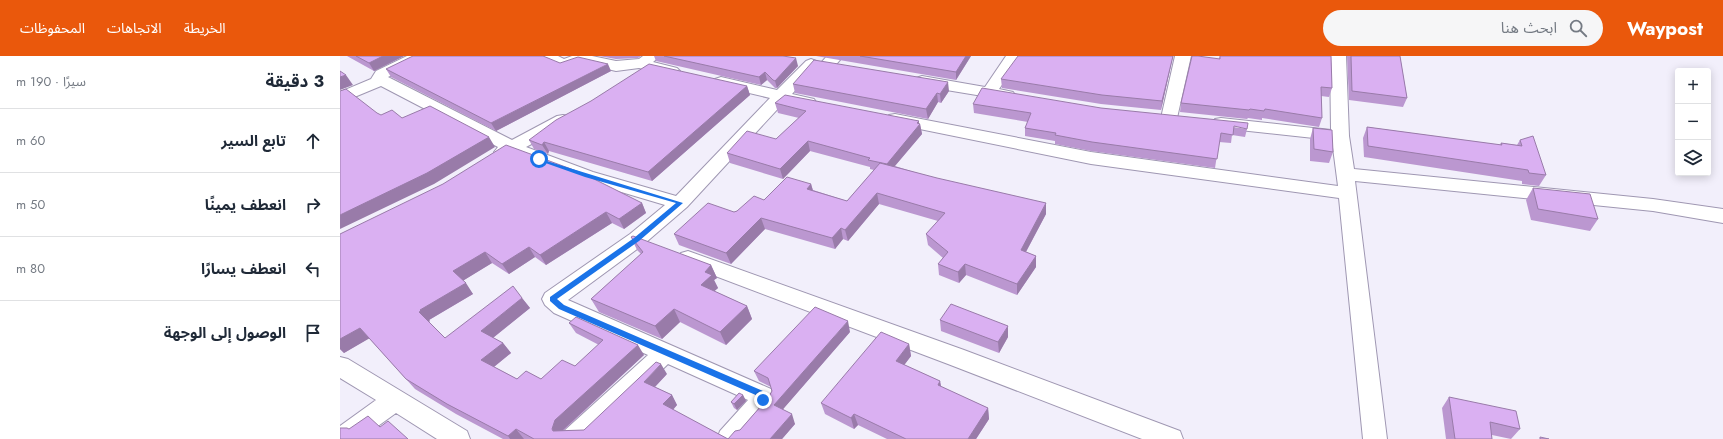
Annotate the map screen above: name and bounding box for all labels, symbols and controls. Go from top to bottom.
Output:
search box [1323,10,1603,46]
text: Waypost [1627,15,1703,42]
text: ابحث هنا [1501,17,1557,39]
icon: search [1567,17,1589,39]
text: المحفوظات [20,18,85,38]
text: الاتجاهات [107,18,162,38]
text: الخريطة [184,18,226,38]
map controls [1675,68,1711,176]
button: + [1675,68,1711,104]
text: 3 دقيقة [266,69,324,93]
text: سيرًا · 190 m [16,72,86,91]
button: − [1675,104,1711,140]
text: تابع السير [221,130,286,152]
icon: ahead [302,130,324,152]
text: 60 m [16,131,45,150]
button: layers [1675,140,1711,176]
route start [530,150,548,168]
text: انعطف يمينًا [205,194,286,216]
icon: right [302,194,324,216]
text: 50 m [16,195,45,214]
text: انعطف يسارًا [201,258,286,280]
icon: left [302,258,324,280]
text: 80 m [16,259,45,278]
text: الوصول إلى الوجهة [164,322,286,344]
icon: arrive [302,322,324,344]
route end [754,391,772,409]

